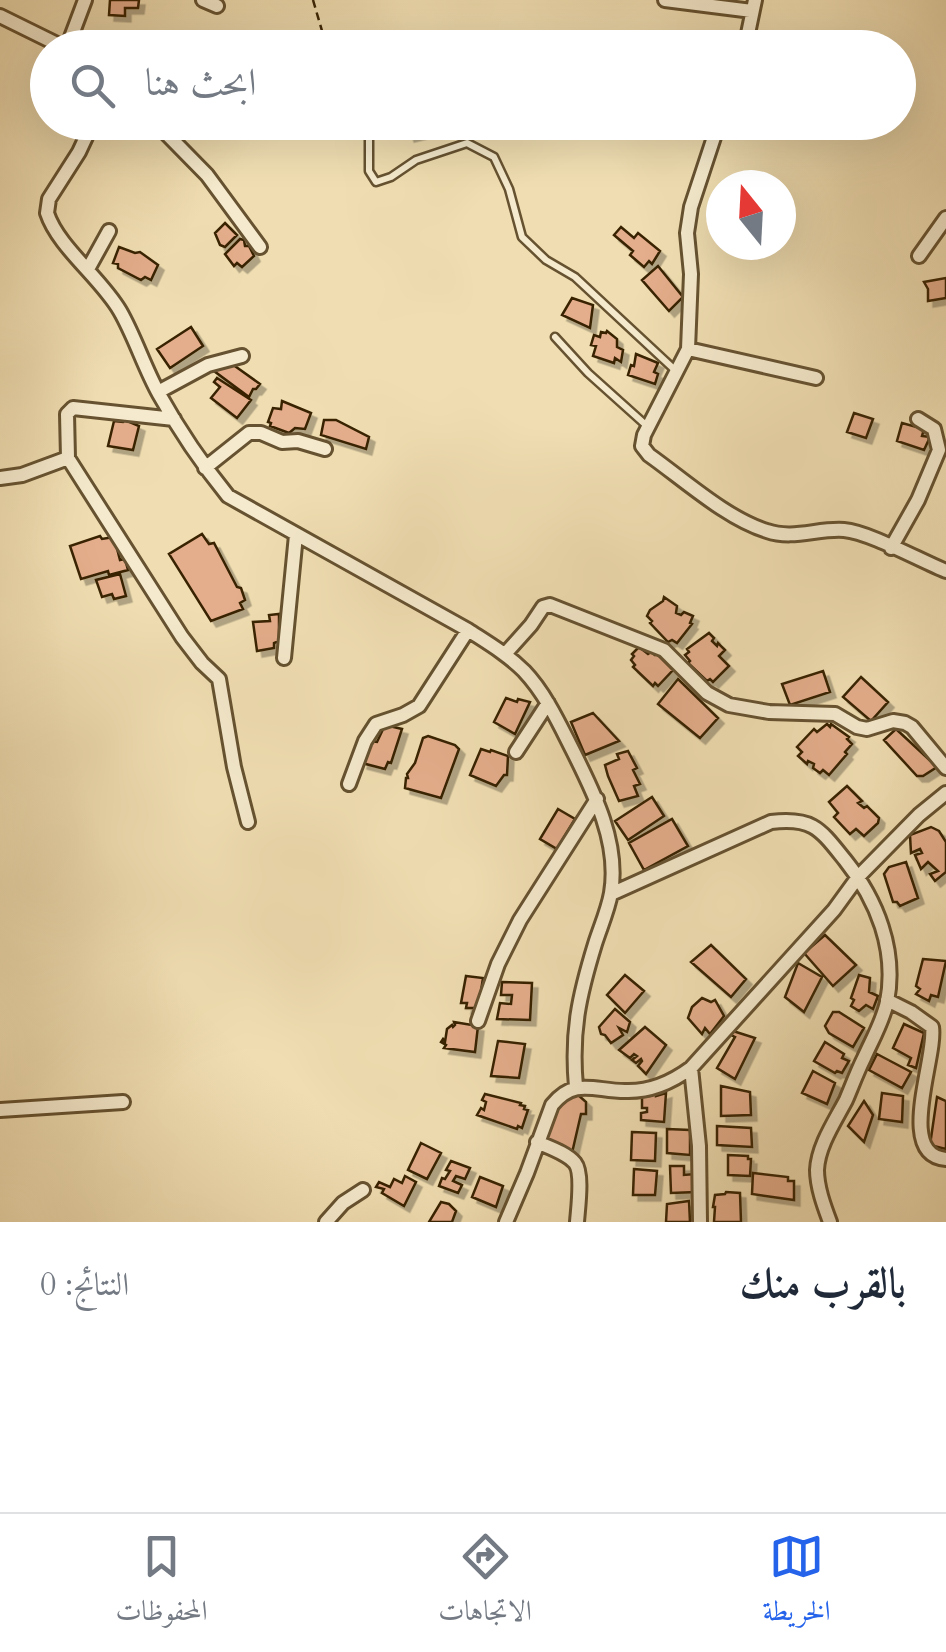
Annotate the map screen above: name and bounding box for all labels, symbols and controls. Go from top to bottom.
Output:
search box [30,30,916,140]
text: ابحث هنا [145,57,257,109]
icon: search [65,58,120,113]
north arrow [706,170,796,260]
text: بالقرب منك [739,1255,906,1312]
text: النتائج: 0 [40,1263,129,1307]
tab: المحفوظات [115,1529,208,1638]
tab: الاتجاهات [438,1529,532,1638]
tab: الخريطة [763,1529,831,1638]

